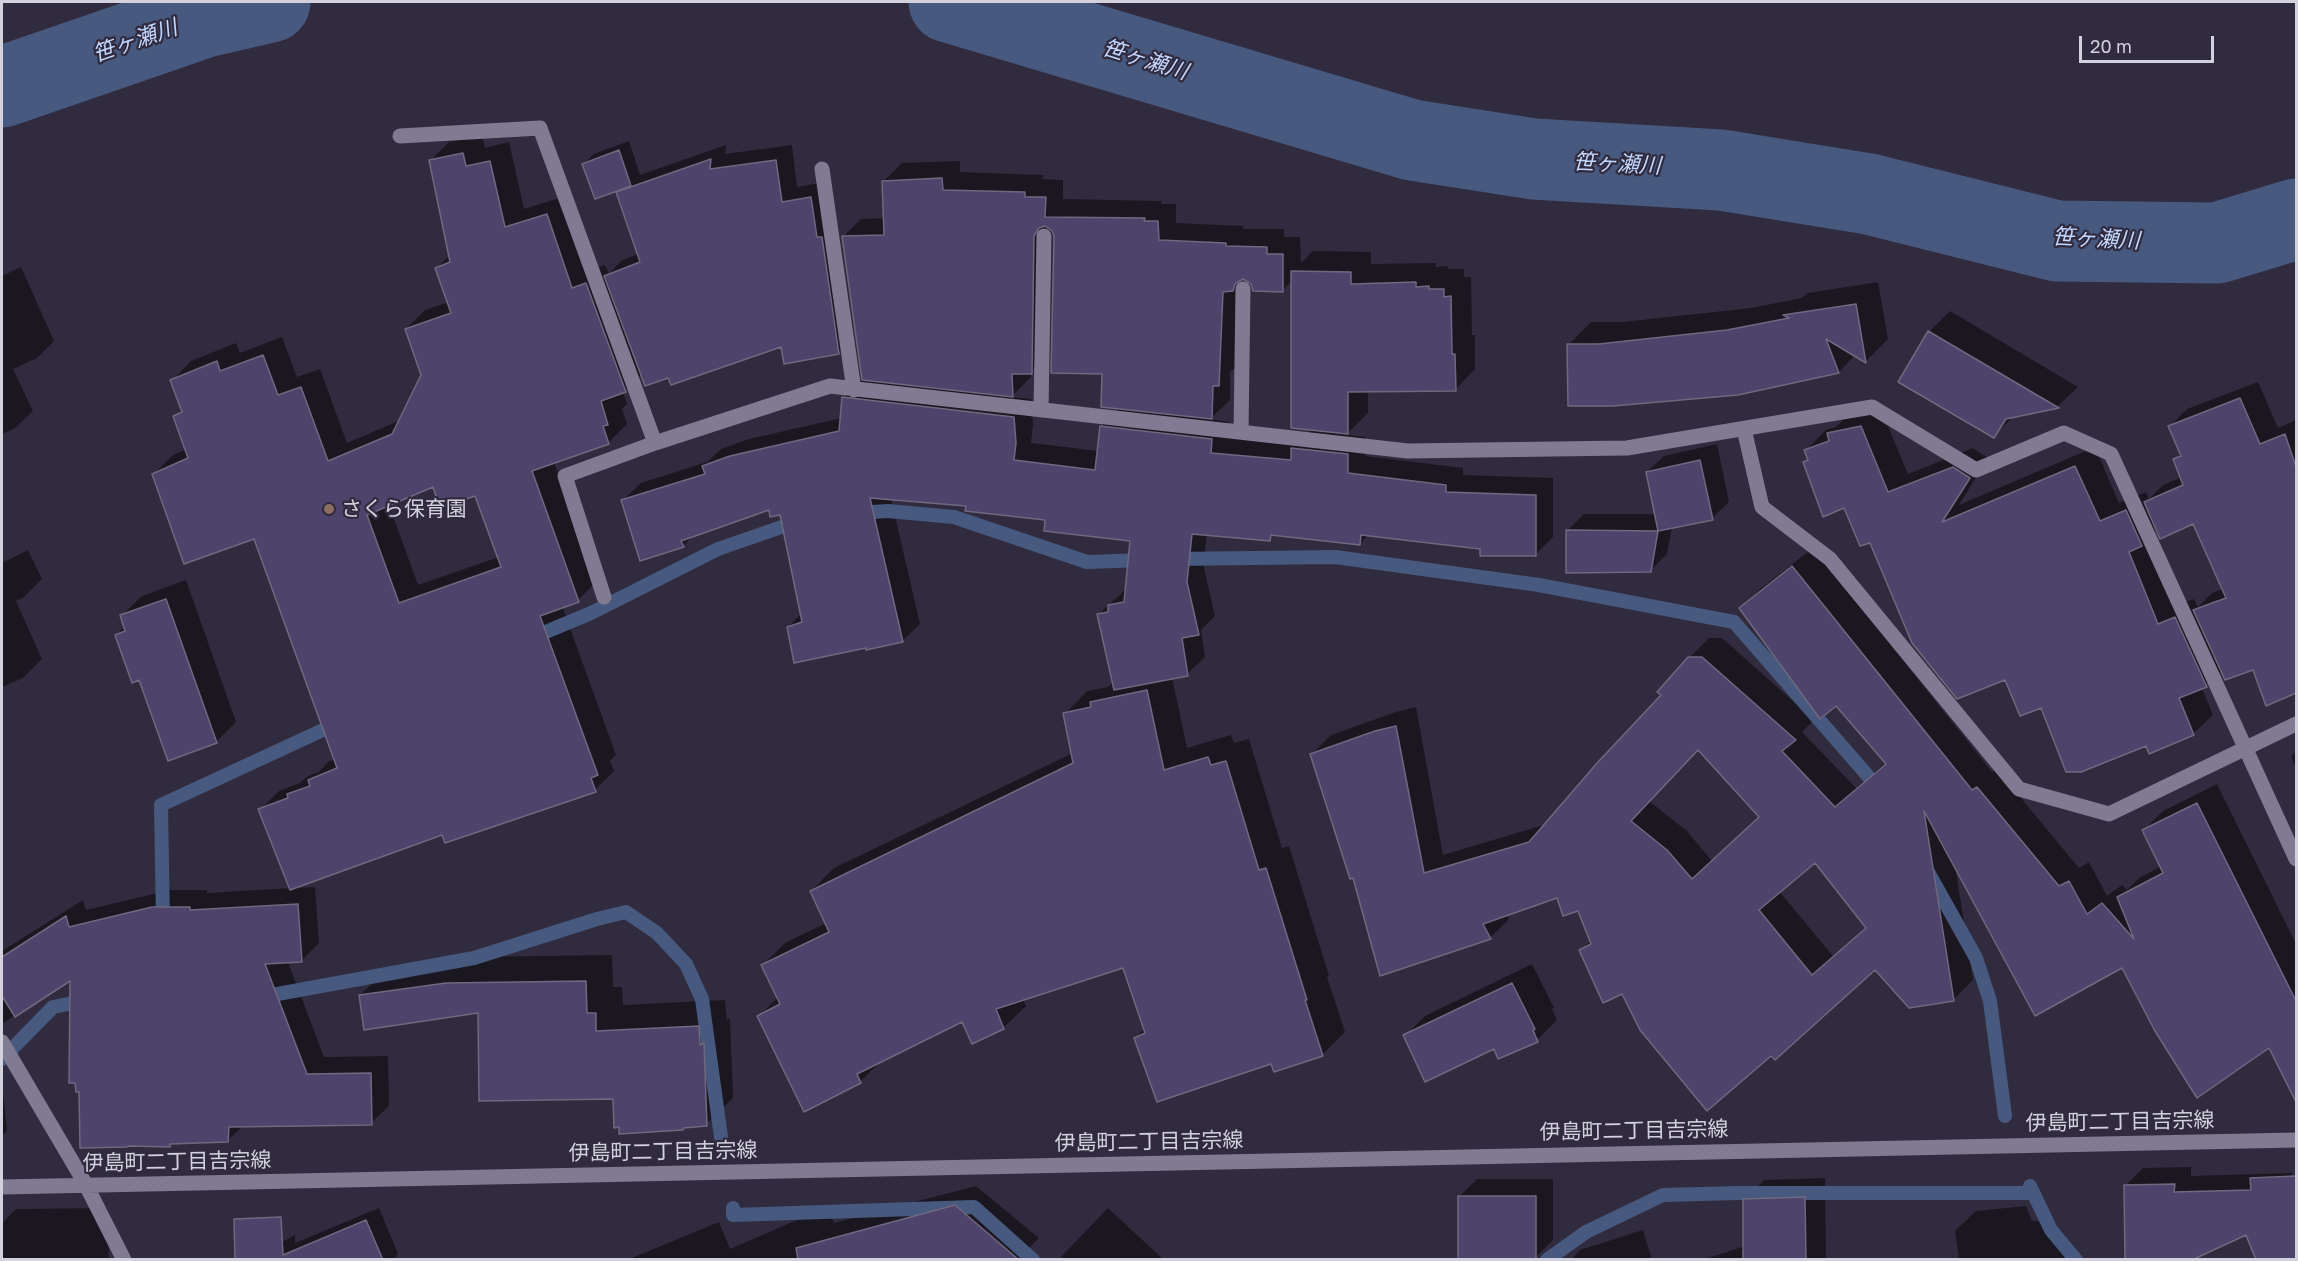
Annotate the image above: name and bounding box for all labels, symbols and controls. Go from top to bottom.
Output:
water label: 笹ヶ瀬川 [89,14,181,68]
scale bar [2082,24,2217,62]
water label: 笹ヶ瀬川 [1099,35,1191,85]
text: 20 m [2090,35,2132,57]
water label: 笹ヶ瀬川 [1572,149,1662,179]
water label: 笹ヶ瀬川 [2051,224,2141,254]
place label: さくら保育園 [341,496,467,522]
marker: さくら保育園 [322,502,336,516]
street label: 伊島町二丁目吉宗線 [2025,1108,2215,1136]
street label: 伊島町二丁目吉宗線 [1539,1117,1729,1145]
street label: 伊島町二丁目吉宗線 [1054,1128,1244,1156]
street label: 伊島町二丁目吉宗線 [568,1138,758,1166]
street label: 伊島町二丁目吉宗線 [82,1148,272,1176]

